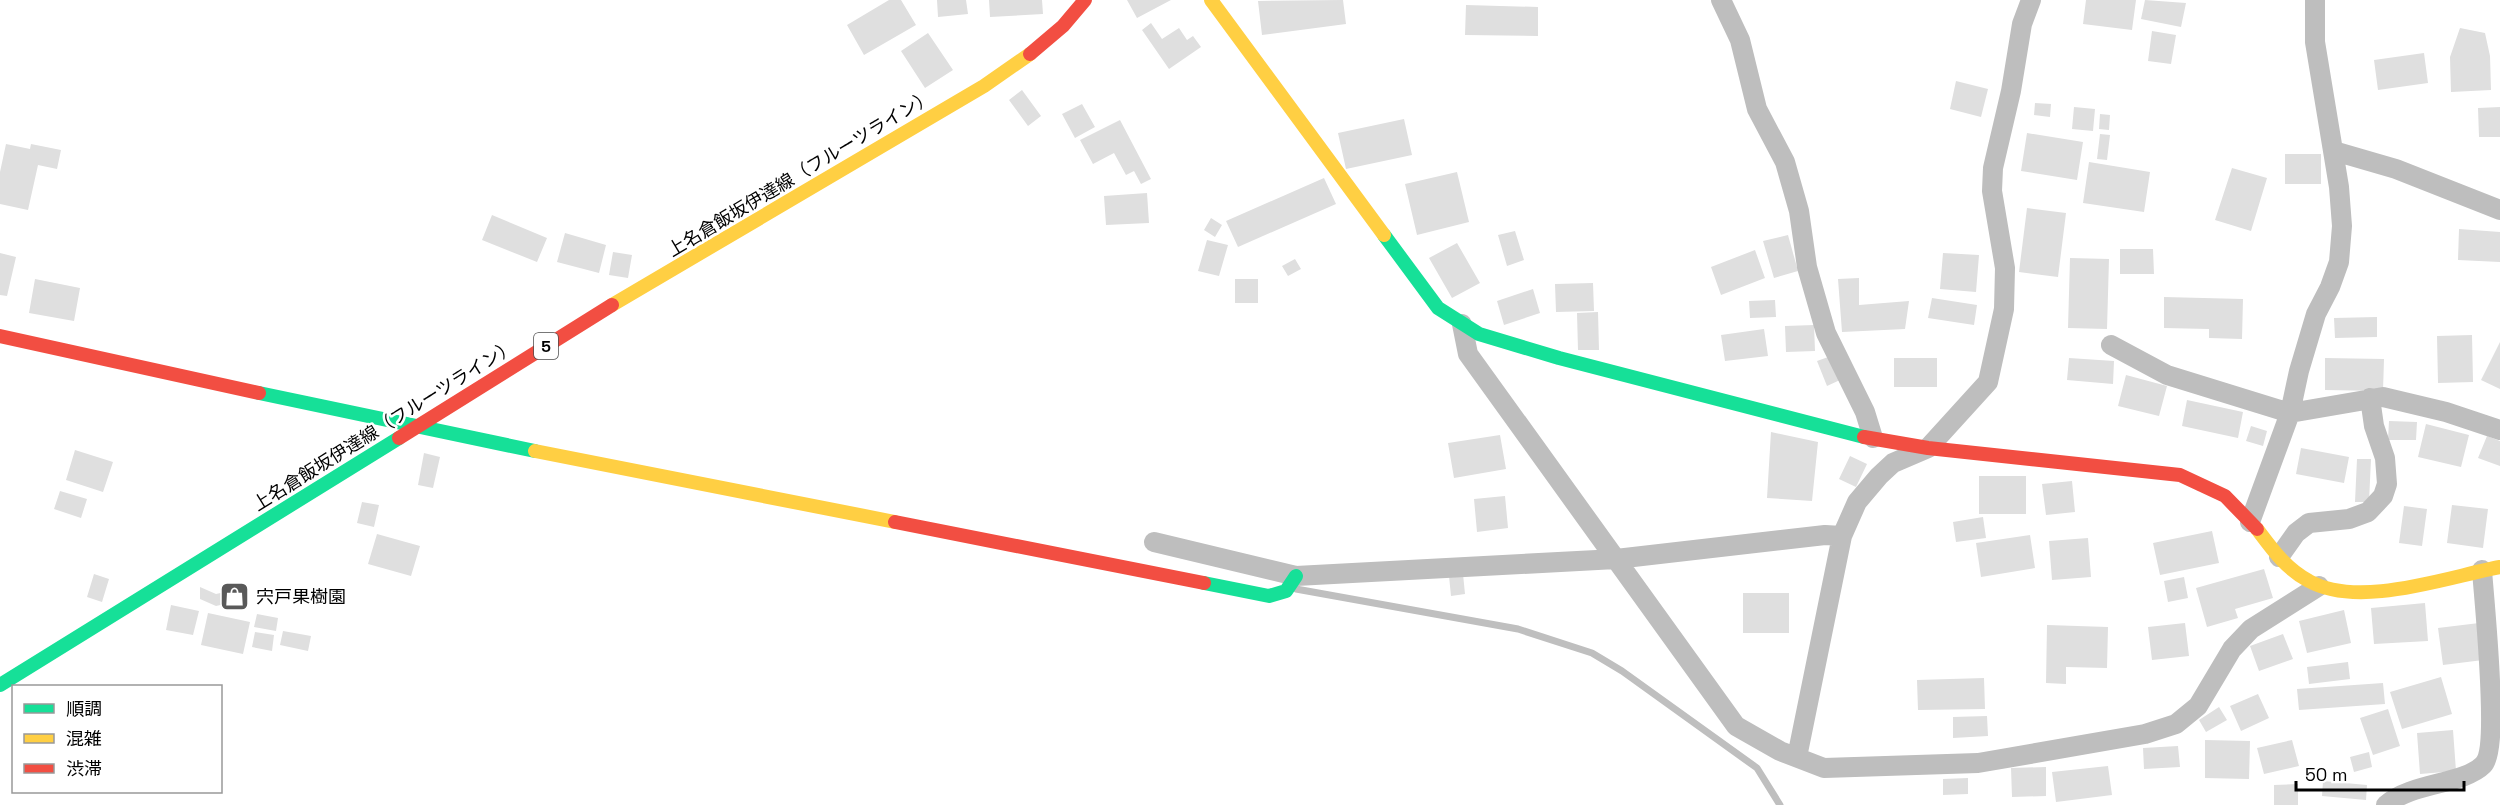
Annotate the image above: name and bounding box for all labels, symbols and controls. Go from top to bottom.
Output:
street label: 上名倉飯坂伊達線（フルーツライン） [663,84,937,262]
road number: 5 [534,333,558,359]
street label: 上名倉飯坂伊達線（フルーツライン） [248,334,520,516]
shop icon: 宍戸果樹園 [219,580,251,612]
place label: 宍戸果樹園 [256,585,346,608]
legend [12,685,222,793]
text: 順調 [66,697,102,720]
text: 混雑 [66,727,102,750]
scale bar [2296,754,2464,792]
text: 渋滞 [66,757,102,780]
text: 50 m [2305,763,2347,786]

